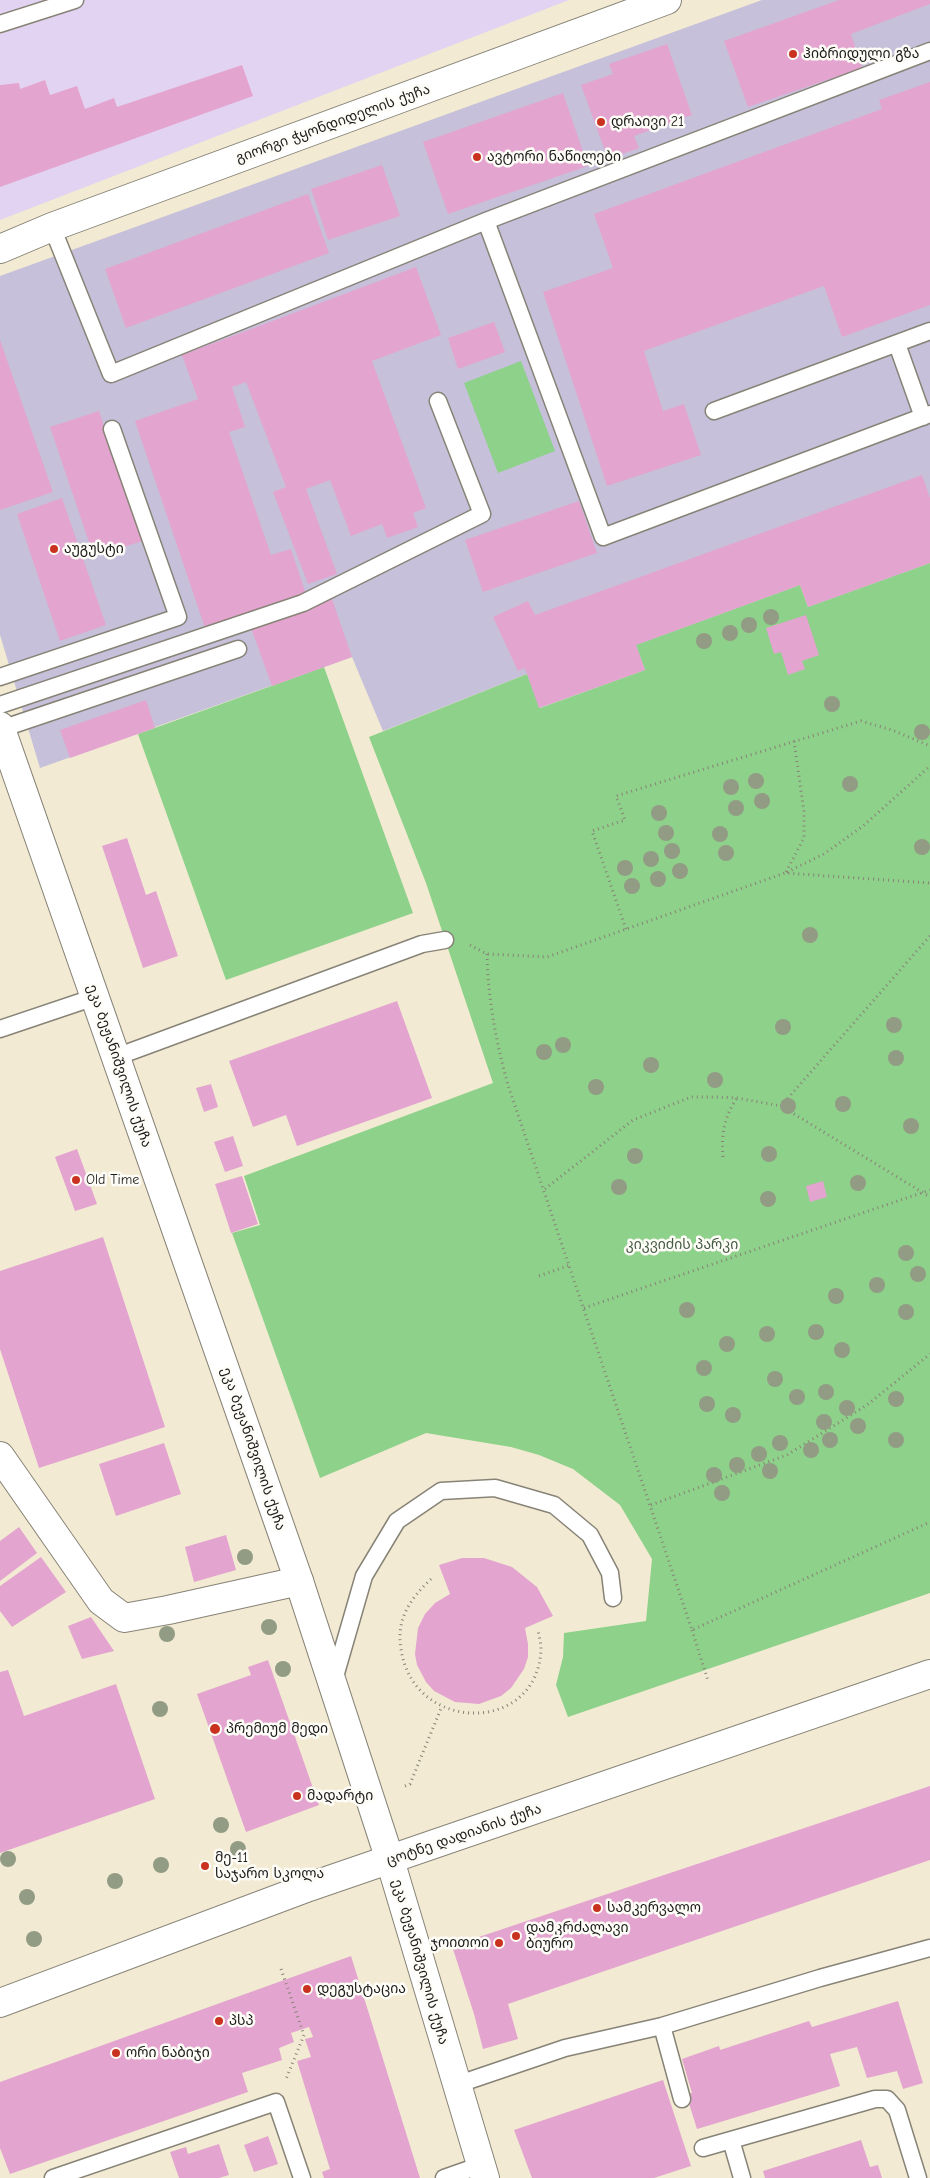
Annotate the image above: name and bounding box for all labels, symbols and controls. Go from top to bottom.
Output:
place label: ჰიბრიდული გზა [803,46,919,62]
marker: ჰიბრიდული გზა [787,48,799,60]
street label: გიორგი ჭყონდიდელის ქუჩა [234,81,432,167]
place label: დრაივი 21 [611,114,684,130]
marker: დრაივი 21 [595,116,607,128]
place label: ავტორი ნაწილები [487,149,621,165]
marker: ავტორი ნაწილები [471,151,483,163]
place label: აუგუსტი [64,541,124,557]
marker: აუგუსტი [48,543,60,555]
street label: ეკა ბეჟანიშვილის ქუჩა [83,982,155,1150]
place label: Old Time [86,1172,139,1188]
marker: Old Time [70,1174,82,1186]
park label: კიკვიძის პარკი [626,1237,738,1253]
street label: ეკა ბეჟანიშვილის ქუჩა [217,1365,289,1533]
place label: პრემიუმ მედი [226,1721,328,1737]
marker: პრემიუმ მედი [208,1722,222,1736]
place label: მადარტი [307,1788,373,1804]
marker: მადარტი [291,1790,303,1802]
street label: ცოტნე დადიანის ქუჩა [384,1801,544,1869]
place label: მე-11 საჯარო სკოლა [215,1850,324,1882]
marker: მე-11 საჯარო სკოლა [199,1860,211,1872]
street label: ეკა ბეჟანიშვილის ქუჩა [388,1877,452,2047]
place label: სამკერვალო [607,1900,701,1916]
marker: სამკერვალო [591,1902,603,1914]
place label: დამკრძალავი ბიურო [526,1920,628,1952]
marker: დამკრძალავი ბიურო [510,1930,522,1942]
place label: ჯოითოი [430,1935,489,1951]
marker: ჯოითოი [493,1937,505,1949]
place label: დეგუსტაცია [317,1981,406,1997]
marker: დეგუსტაცია [301,1983,313,1995]
place label: პსპ [229,2013,254,2029]
marker: პსპ [213,2015,225,2027]
place label: ორი ნაბიჯი [126,2045,210,2061]
marker: ორი ნაბიჯი [110,2047,122,2059]

